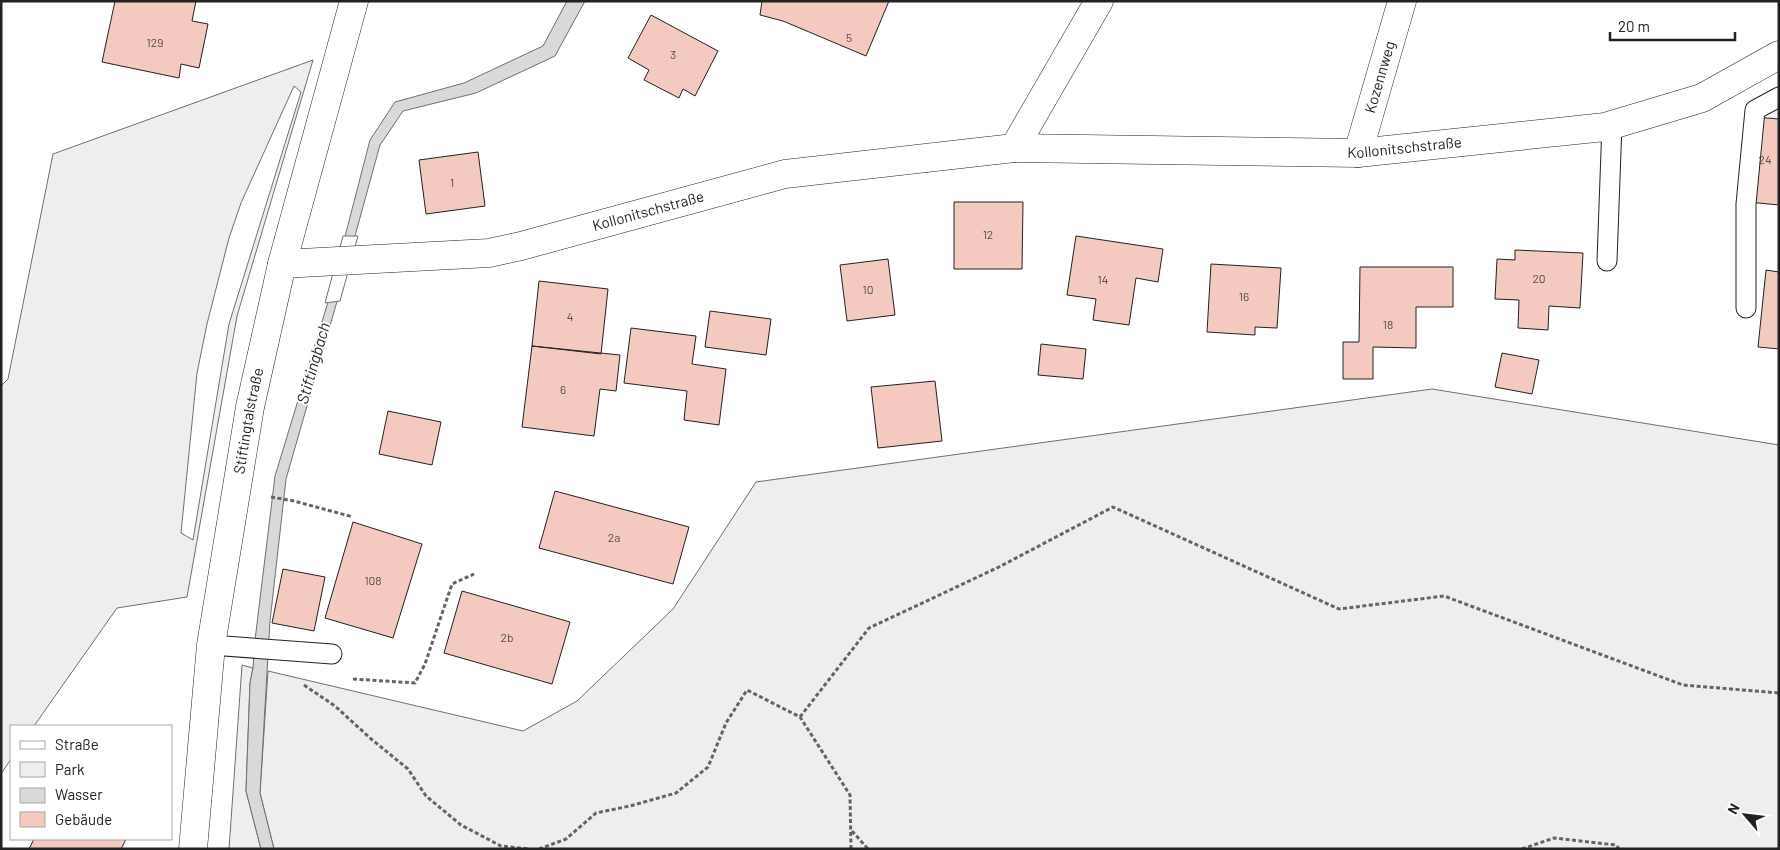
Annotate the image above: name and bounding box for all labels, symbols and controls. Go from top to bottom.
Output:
scale bar [1610,10,1735,42]
text: 20 m [1618,17,1650,35]
house number: 5 [846,30,852,44]
house number: 129 [147,35,163,49]
street label: Kozennweg [1360,39,1398,115]
house number: 3 [670,47,676,61]
street label: Kollonitschstraße [1347,132,1463,161]
house number: 24 [1758,152,1772,166]
house number: 1 [450,175,454,189]
street label: Kollonitschstraße [590,187,706,234]
house number: 12 [983,227,993,241]
house number: 20 [1532,271,1546,285]
house number: 14 [1098,272,1108,286]
house number: 10 [863,282,873,296]
house number: 16 [1239,289,1249,303]
house number: 4 [567,309,573,323]
house number: 18 [1383,317,1393,331]
water label: Stiftingbach [292,320,333,406]
street label: Stiftingtalstraße [229,366,267,475]
house number: 6 [560,382,566,396]
house number: 2a [608,530,620,544]
house number: 108 [364,573,382,587]
house number: 2b [501,630,513,644]
legend [10,725,172,840]
text: Straße [55,735,99,753]
text: Park [55,760,85,778]
text: Wasser [55,785,103,803]
north arrow [1720,790,1770,840]
text: N [1723,801,1743,817]
text: Gebäude [55,810,112,828]

